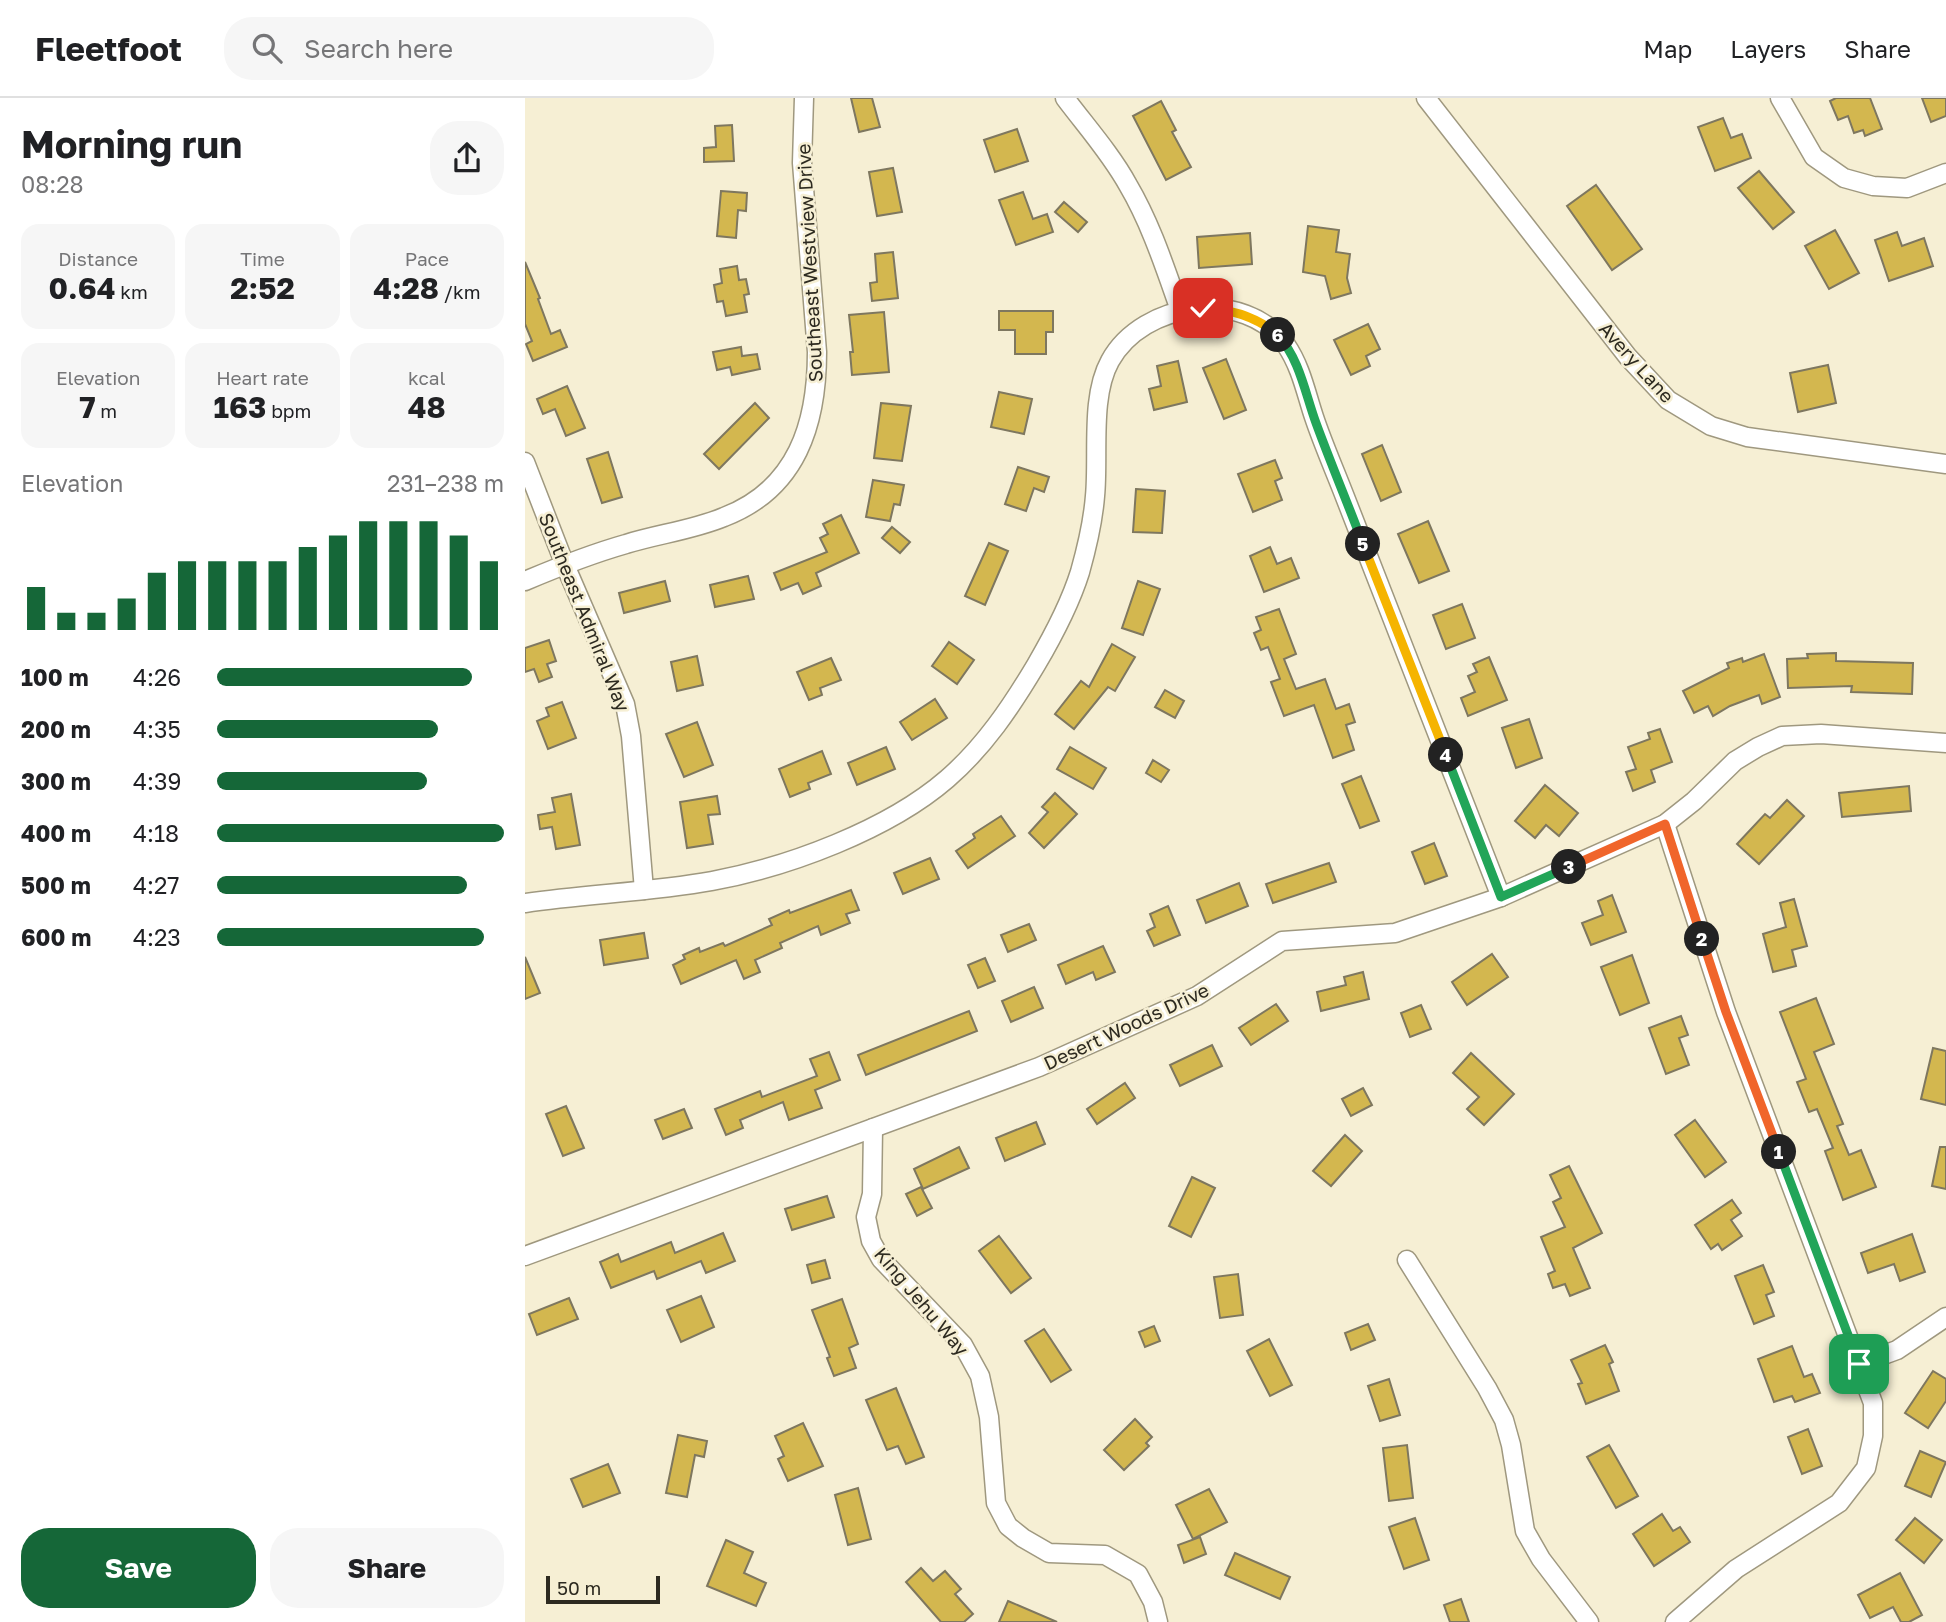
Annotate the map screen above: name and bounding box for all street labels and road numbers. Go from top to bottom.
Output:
street label: Southeast Westview Drive [791,143,827,383]
street label: Avery Lane [1595,317,1679,407]
street label: Southeast Admiral Way [535,509,635,715]
street label: Desert Woods Drive [1040,978,1212,1074]
street label: King Jehu Way [870,1242,974,1360]

